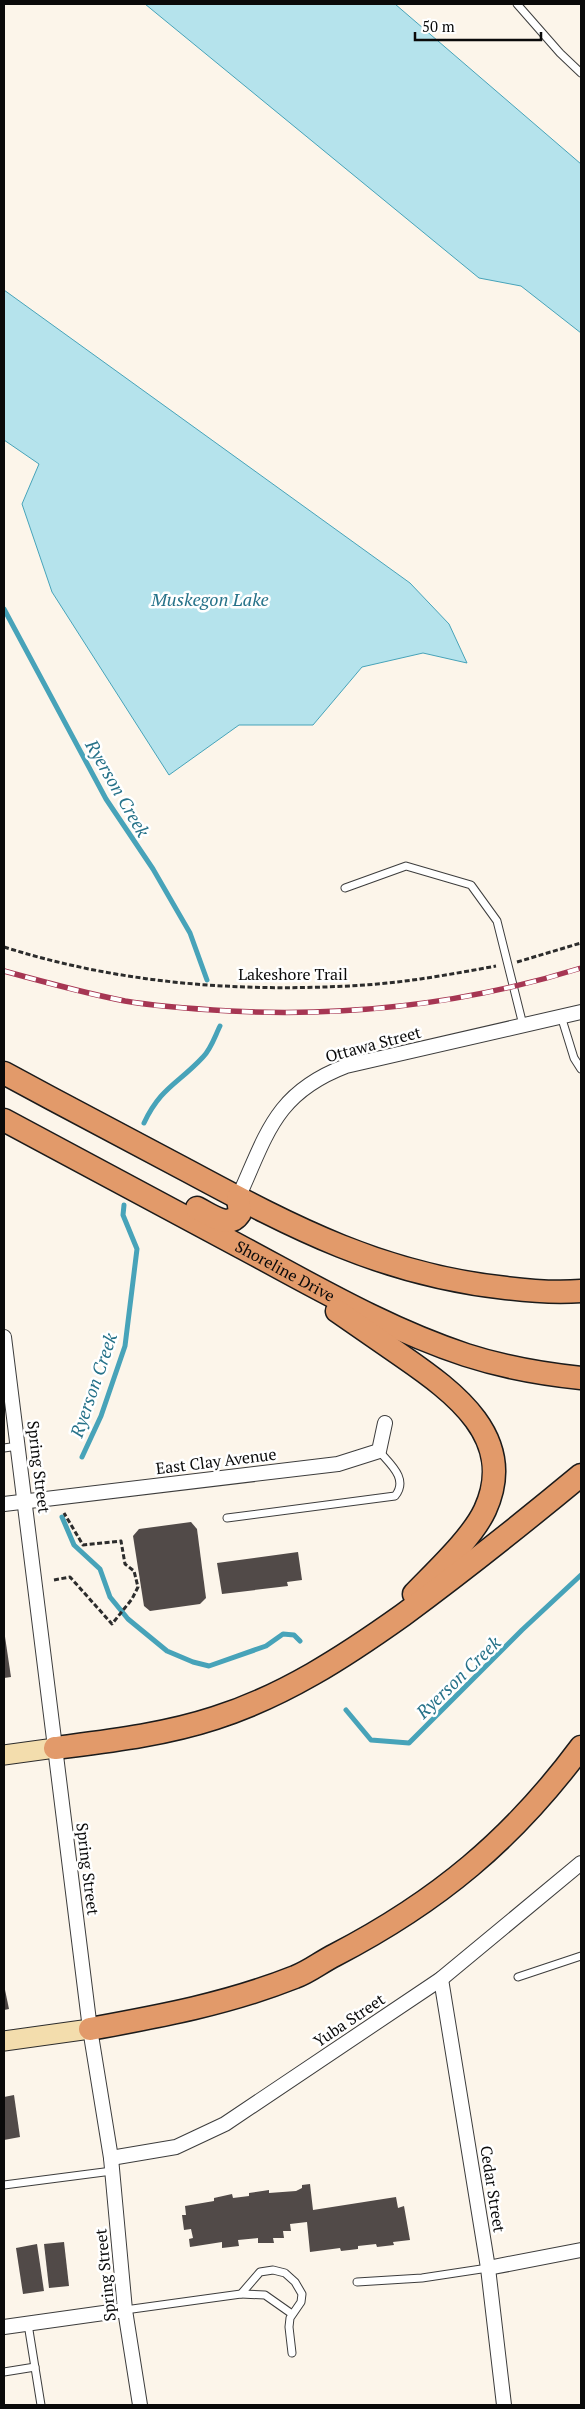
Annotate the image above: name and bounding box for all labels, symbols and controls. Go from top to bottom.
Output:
scale bar [415,10,541,42]
text: 50 m [422,16,455,36]
water label: Muskegon Lake [150,587,269,611]
water label: Ryerson Creek [80,734,156,841]
street label: Lakeshore Trail [238,963,348,985]
street label: Ottawa Street [323,1021,423,1067]
street label: Shoreline Drive [231,1235,339,1307]
water label: Ryerson Creek [64,1329,122,1441]
street label: Spring Street [22,1419,56,1515]
street label: East Clay Avenue [154,1443,278,1479]
water label: Ryerson Creek [410,1630,506,1724]
street label: Spring Street [71,1821,105,1917]
street label: Yuba Street [309,1988,389,2052]
street label: Cedar Street [475,2144,511,2234]
street label: Spring Street [89,2228,121,2322]

